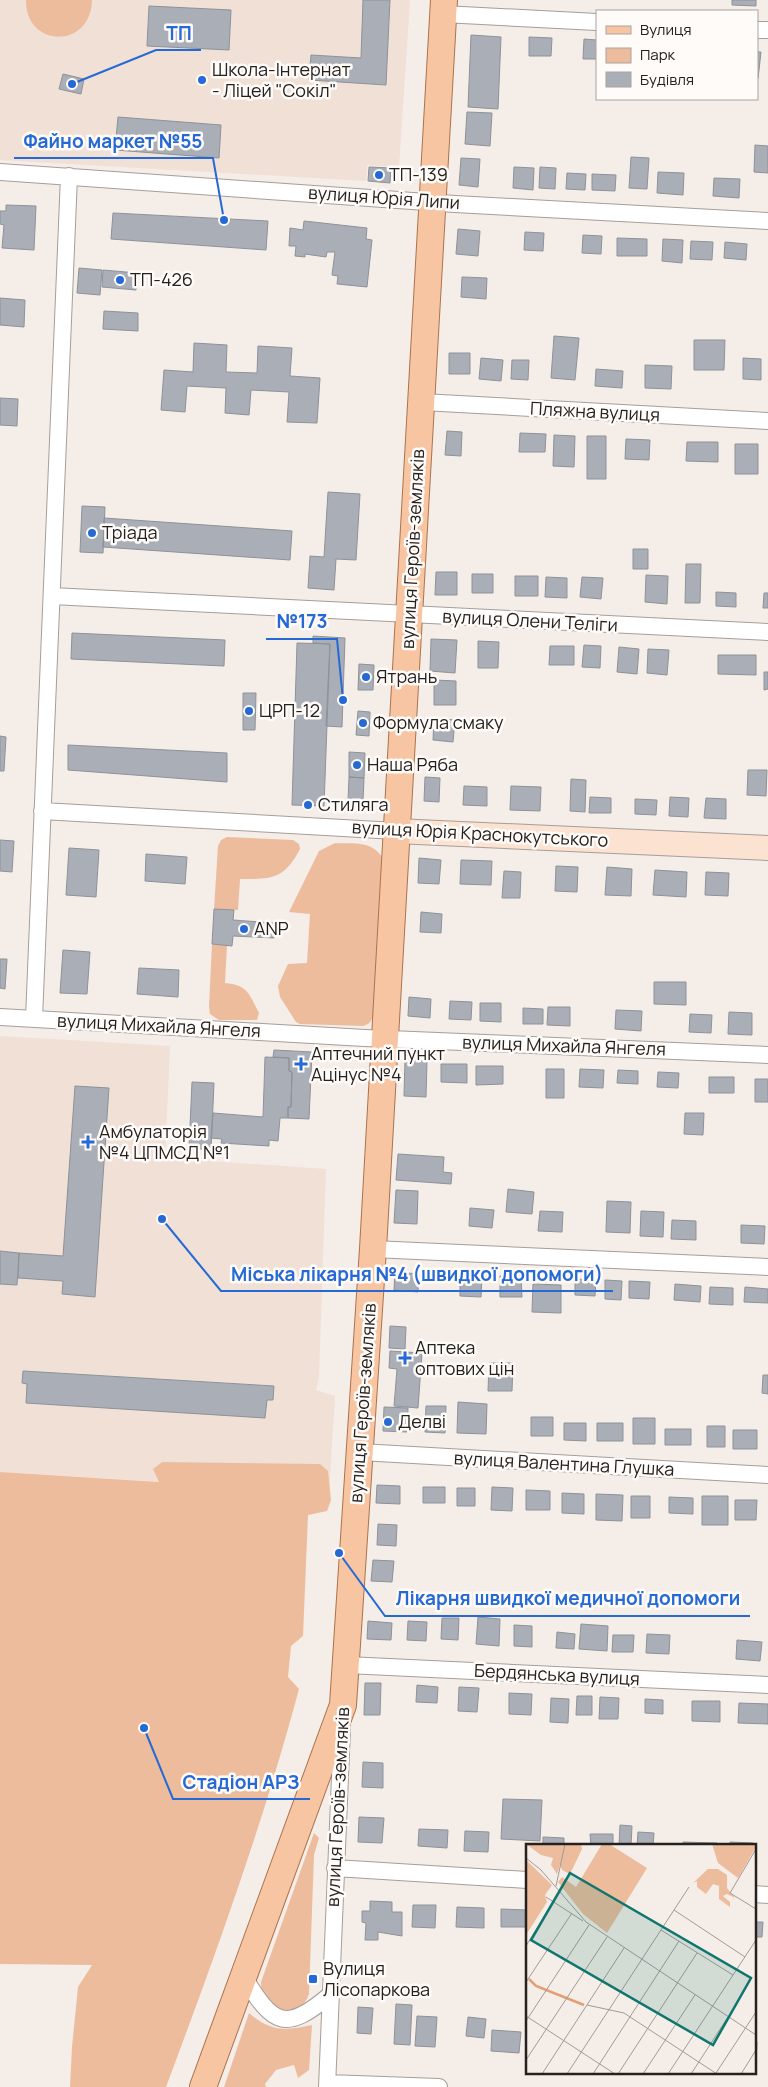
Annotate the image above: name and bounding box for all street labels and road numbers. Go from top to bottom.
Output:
street label: вулиця Юрія Липи [307,180,461,214]
street label: Пляжна вулиця [530,396,661,426]
street label: вулиця Героїв-земляків [395,448,429,649]
street label: вулиця Олени Теліги [442,603,618,637]
street label: вулиця Юрія Краснокутського [351,814,609,852]
street label: вулиця Михайла Янгеля [57,1008,262,1042]
street label: вулиця Михайла Янгеля [462,1029,666,1061]
street label: вулиця Героїв-земляків [343,1302,381,1504]
street label: вулиця Валентина Глушка [453,1445,675,1481]
street label: Бердянська вулиця [474,1658,641,1690]
street label: вулиця Героїв-земляків [320,1706,354,1907]

